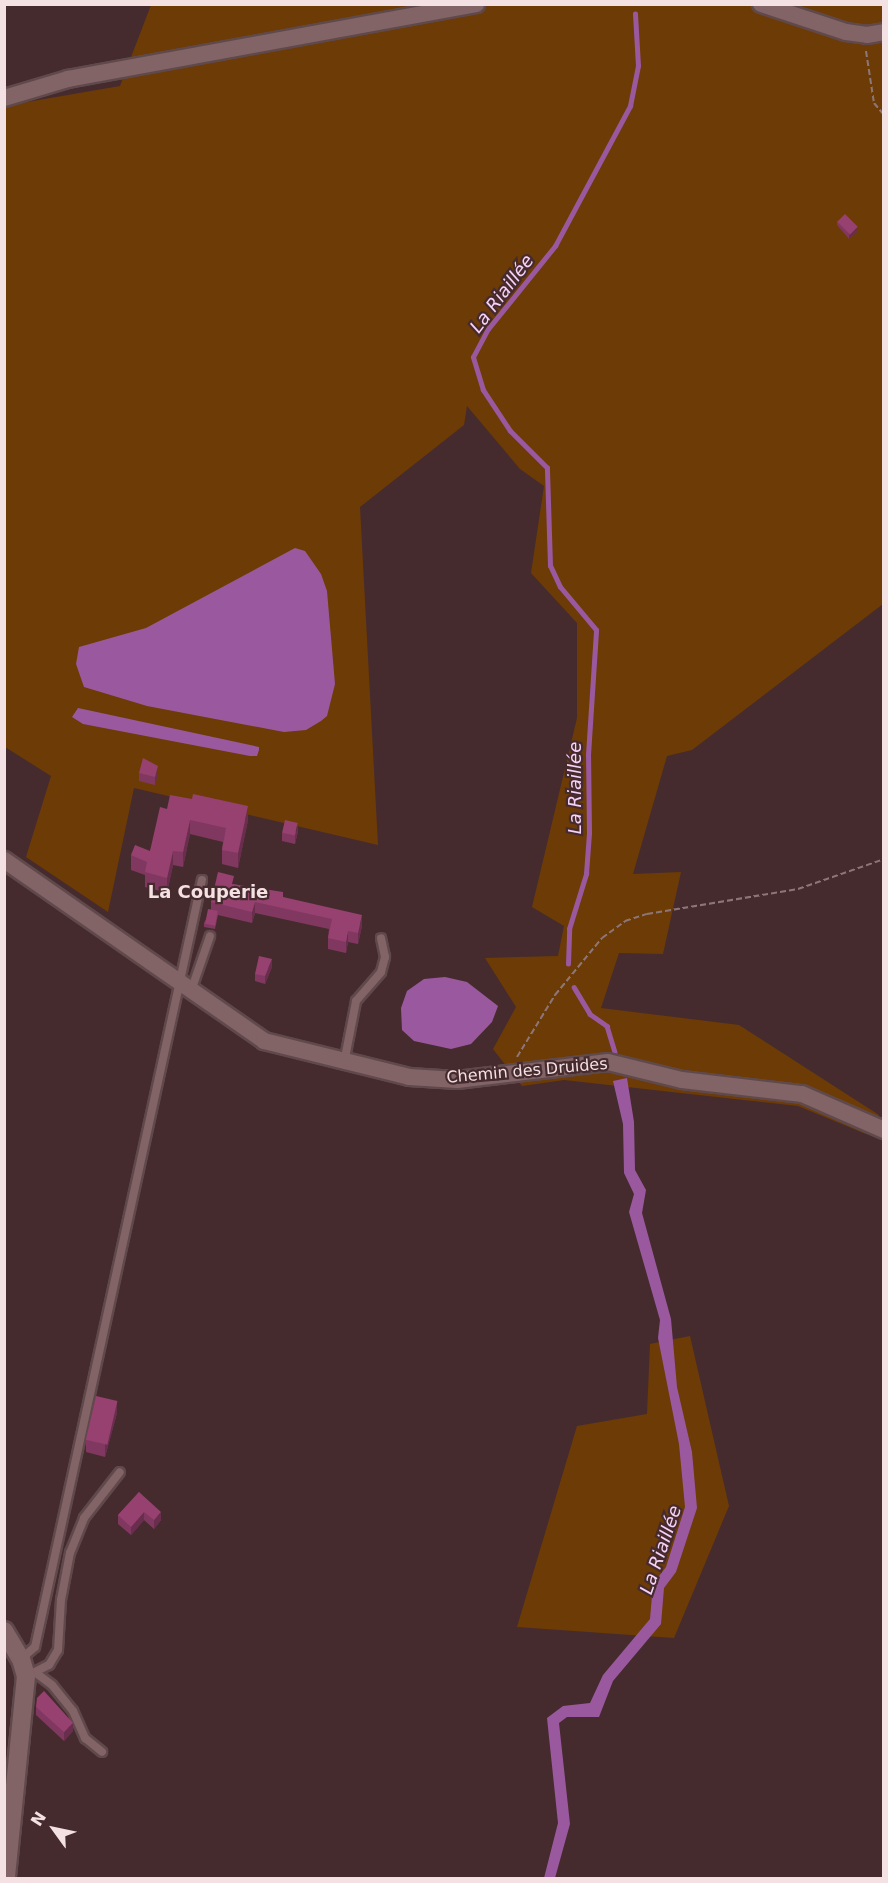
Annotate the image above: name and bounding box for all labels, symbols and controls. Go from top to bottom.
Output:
water label: La Riaillée [466,251,538,337]
water label: La Riaillée [564,742,586,834]
district label: La Couperie [148,881,268,903]
street label: Chemin des Druides [446,1054,608,1088]
water label: La Riaillée [636,1503,686,1597]
north arrow [24,1799,84,1859]
text: N [27,1808,50,1830]

